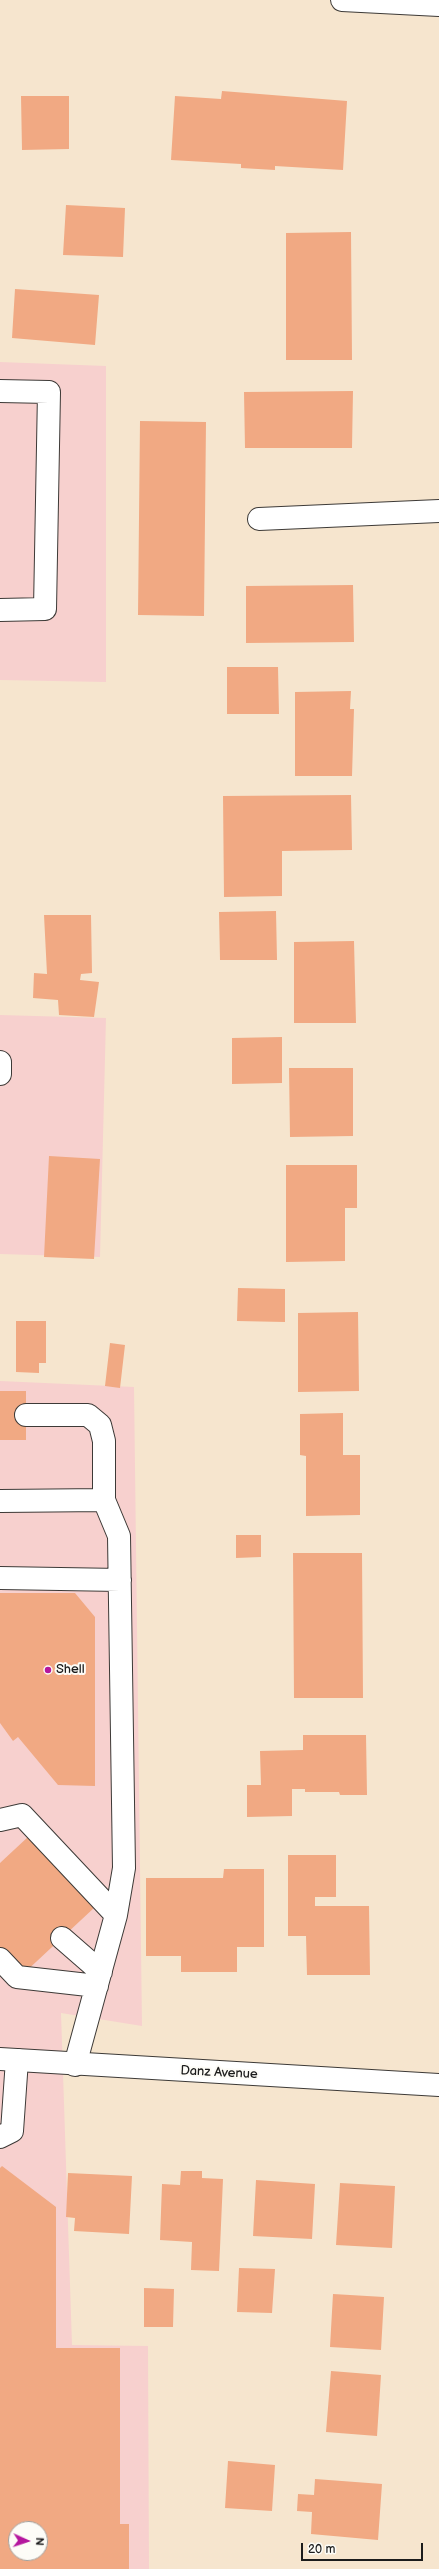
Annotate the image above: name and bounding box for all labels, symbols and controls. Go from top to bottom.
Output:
place label: Shell [56,1662,85,1678]
marker: Shell [43,1665,53,1675]
street label: Danz Avenue [180,2063,258,2083]
north arrow [8,2521,48,2561]
scale bar [303,2535,425,2561]
text: N [33,2537,46,2546]
text: 20 m [308,2542,335,2557]

